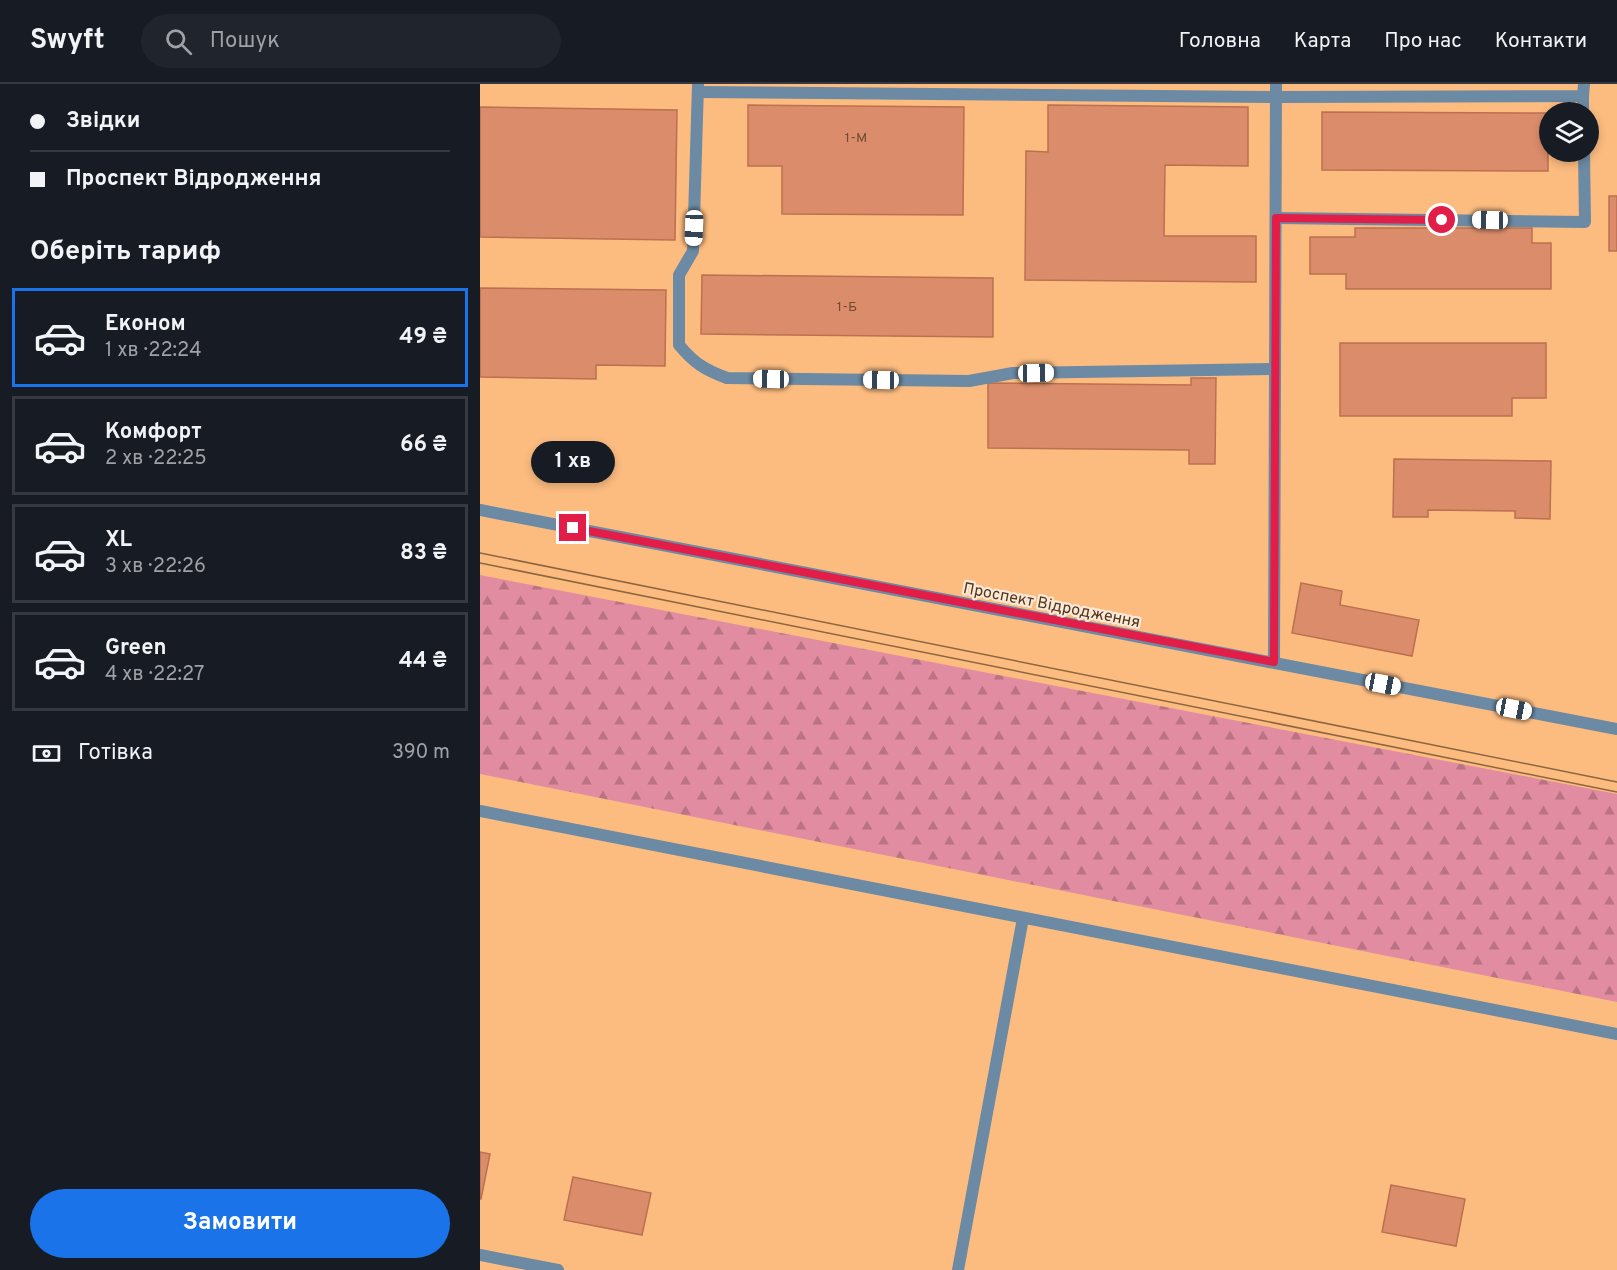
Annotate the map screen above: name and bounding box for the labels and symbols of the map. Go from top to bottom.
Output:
house number: 1-М [845,130,867,147]
route start [1428,206,1455,233]
car [684,210,704,246]
car [1472,211,1508,229]
house number: 1-Б [837,299,857,316]
car [1018,364,1054,382]
car [753,370,789,388]
car [863,371,899,389]
callout: 1 хв [531,441,615,483]
route end [559,514,586,541]
street label: Проспект Відродження [961,579,1142,633]
car [1364,672,1402,696]
car [1495,697,1533,721]

